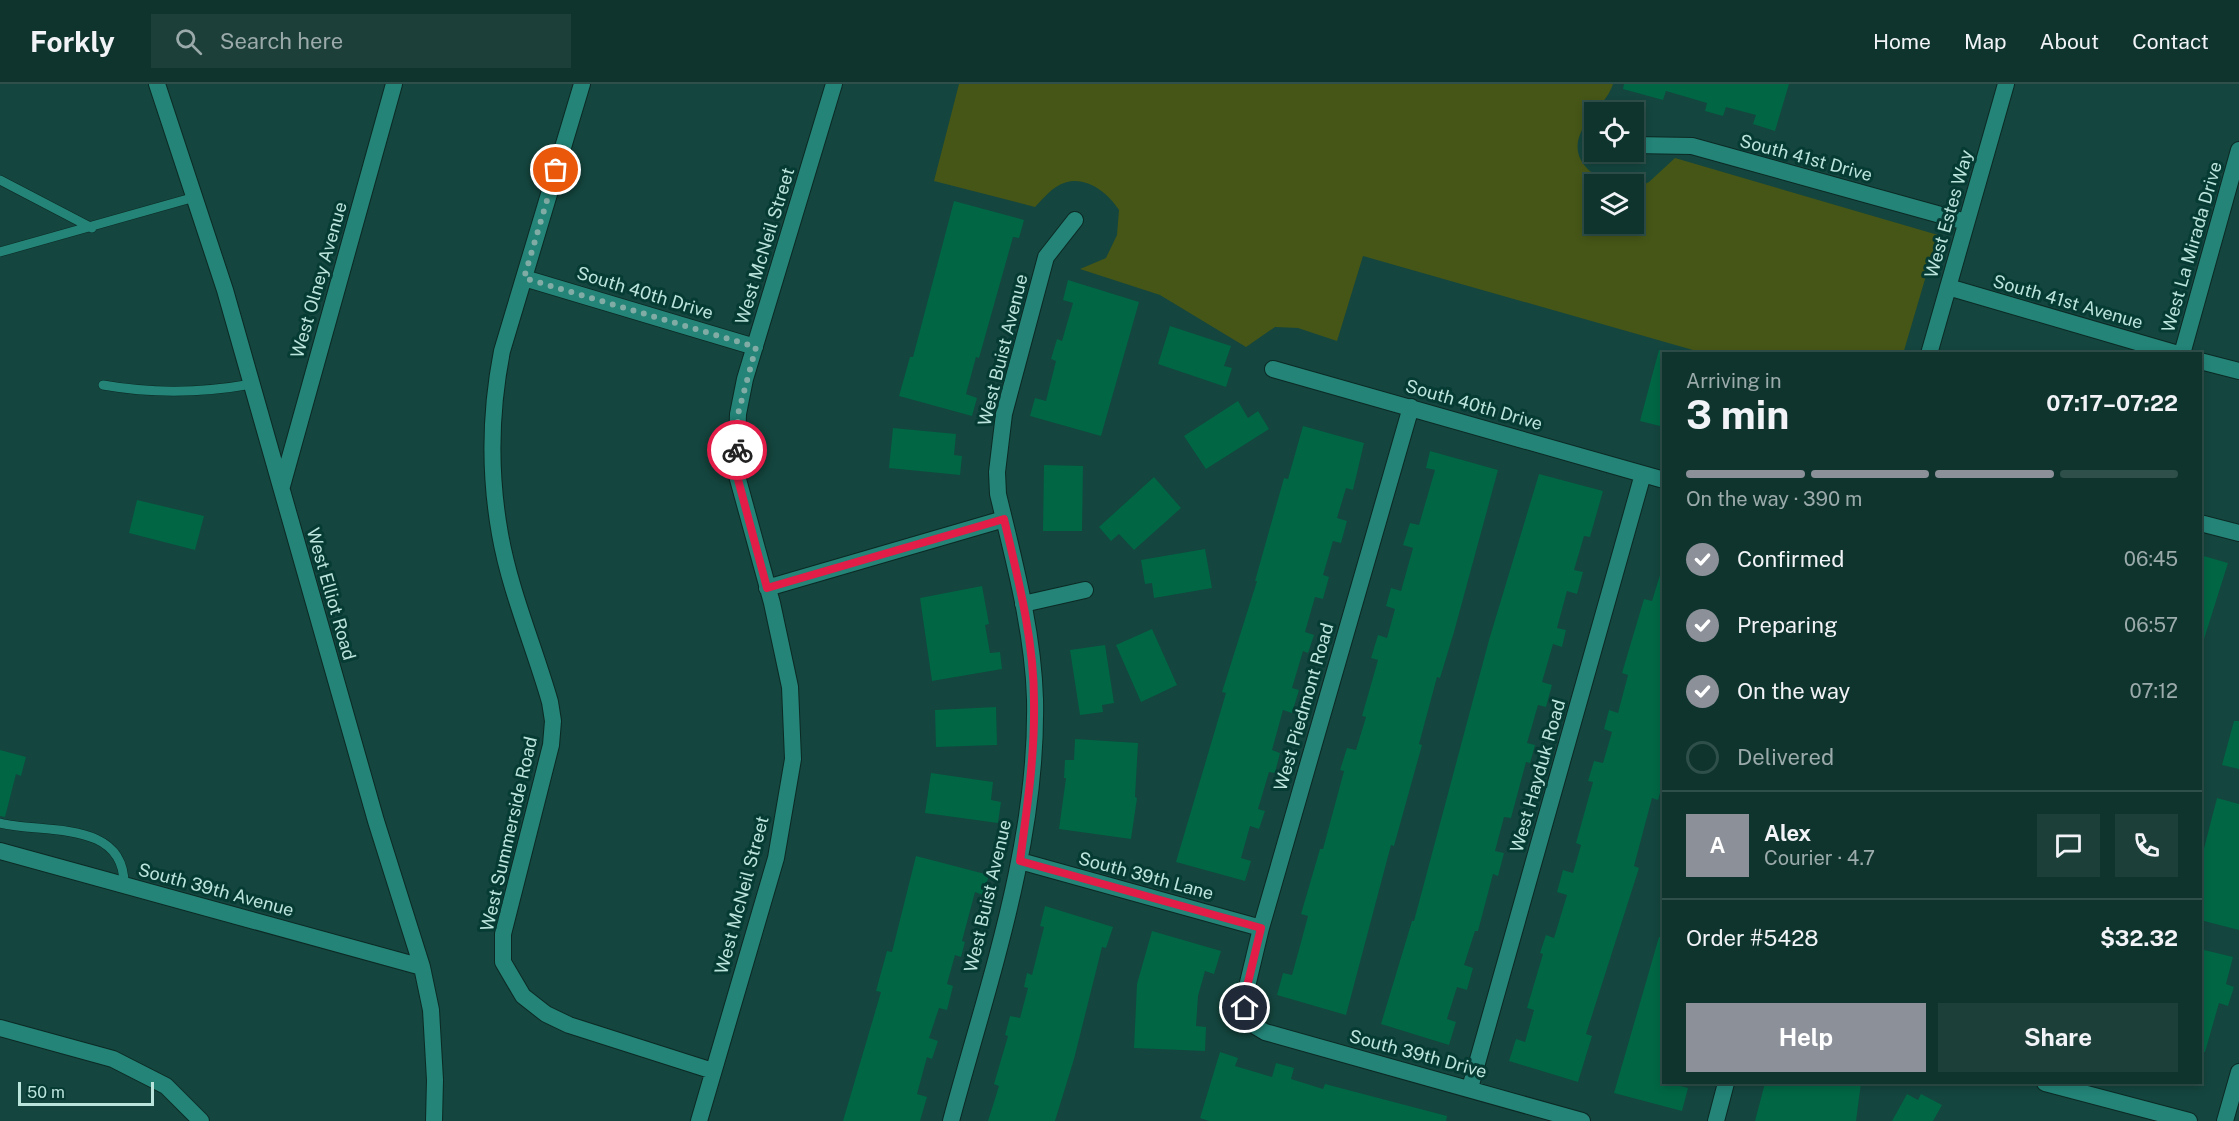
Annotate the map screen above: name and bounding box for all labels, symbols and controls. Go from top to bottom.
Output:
search box [151,14,571,68]
text: Forkly [30,25,115,58]
icon: search [172,25,205,58]
text: Search here [220,28,343,54]
text: Home [1873,29,1931,54]
text: Map [1964,29,2007,54]
text: About [2040,29,2099,54]
text: Contact [2132,29,2209,54]
map controls [1584,102,1644,234]
button: locate [1584,102,1644,162]
street label: South 41st Drive [1738,130,1875,185]
pin [530,144,581,195]
street label: West Estes Way [1920,147,1977,280]
icon: bag [539,153,572,186]
street label: West La Mirada Drive [2157,159,2226,335]
street label: West McNeil Street [731,165,798,327]
button: layers [1584,174,1644,234]
street label: West Olney Avenue [286,199,351,360]
street label: South 40th Drive [574,262,716,323]
street label: South 41st Avenue [1991,270,2146,333]
street label: West Buist Avenue [973,272,1032,428]
text: Arriving in [1686,369,1781,393]
street label: South 40th Drive [1403,375,1545,434]
text: 07:17–07:22 [2046,390,2178,416]
text: 3 min [1686,392,1789,438]
courier [707,420,767,480]
icon: bike [721,434,754,467]
text: On the way · 390 m [1686,487,1862,511]
street label: West Elliot Road [303,525,360,662]
icon: check [1686,543,1719,576]
text: Confirmed [1737,546,1844,572]
text: 06:45 [2124,547,2178,571]
icon: check [1686,609,1719,642]
text: Preparing [1737,612,1838,638]
text: 06:57 [2124,613,2178,637]
street label: West Piedmont Road [1270,621,1338,793]
icon: check [1686,675,1719,708]
text: On the way [1737,678,1850,704]
text: 07:12 [2130,679,2178,703]
street label: West Hayduk Road [1506,697,1569,855]
street label: West Summerside Road [476,735,541,933]
text: Delivered [1737,744,1834,770]
street label: West McNeil Street [710,813,773,976]
button: chat [2037,814,2100,877]
button: phone [2115,814,2178,877]
street label: West Buist Avenue [960,818,1015,974]
text: Alex [1764,820,1811,846]
text: A [1710,832,1725,858]
text: Courier · 4.7 [1764,846,1875,870]
street label: South 39th Lane [1076,847,1216,904]
street label: South 39th Avenue [136,859,296,920]
text: Order #5428 [1686,925,1819,951]
text: $32.32 [2100,925,2178,951]
pin [1219,982,1270,1033]
icon: home [1228,991,1261,1024]
button: Help [1686,1003,1926,1072]
button: Share [1938,1003,2178,1072]
street label: South 39th Drive [1347,1025,1489,1082]
scale bar [18,1079,154,1106]
text: 50 m [27,1083,65,1102]

